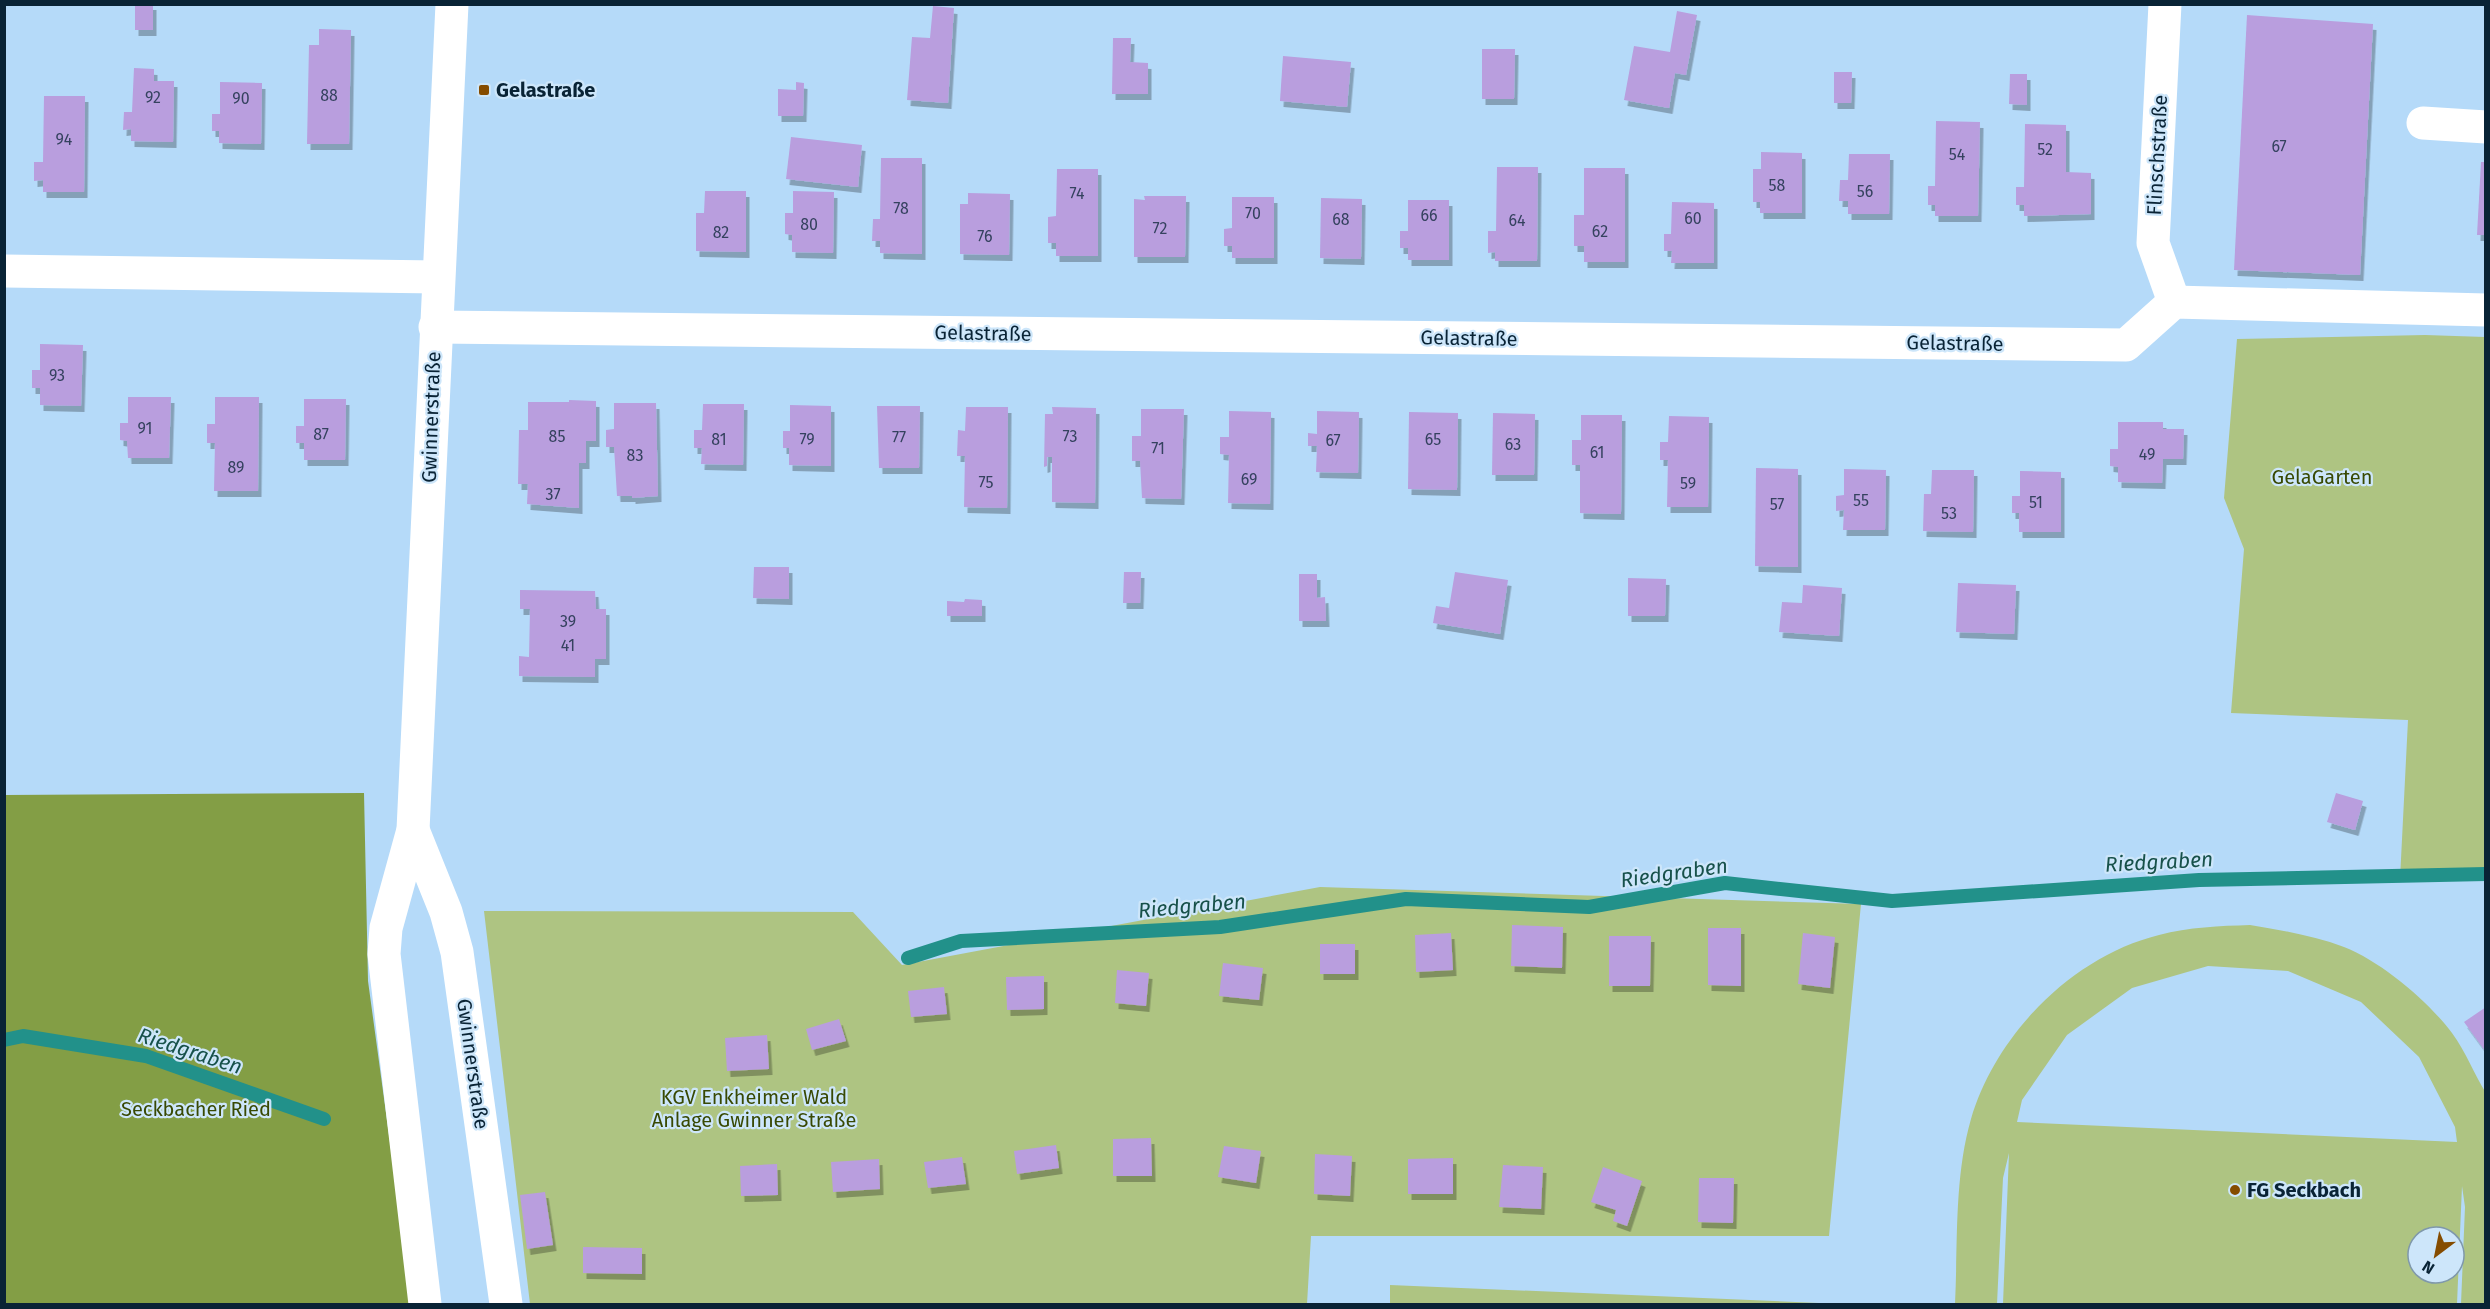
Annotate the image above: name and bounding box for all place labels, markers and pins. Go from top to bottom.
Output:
place label: Gelastraße [496,78,595,102]
marker: Gelastraße [477,83,491,97]
place label: FG Seckbach [2247,1178,2361,1202]
marker: FG Seckbach [2228,1183,2242,1197]

